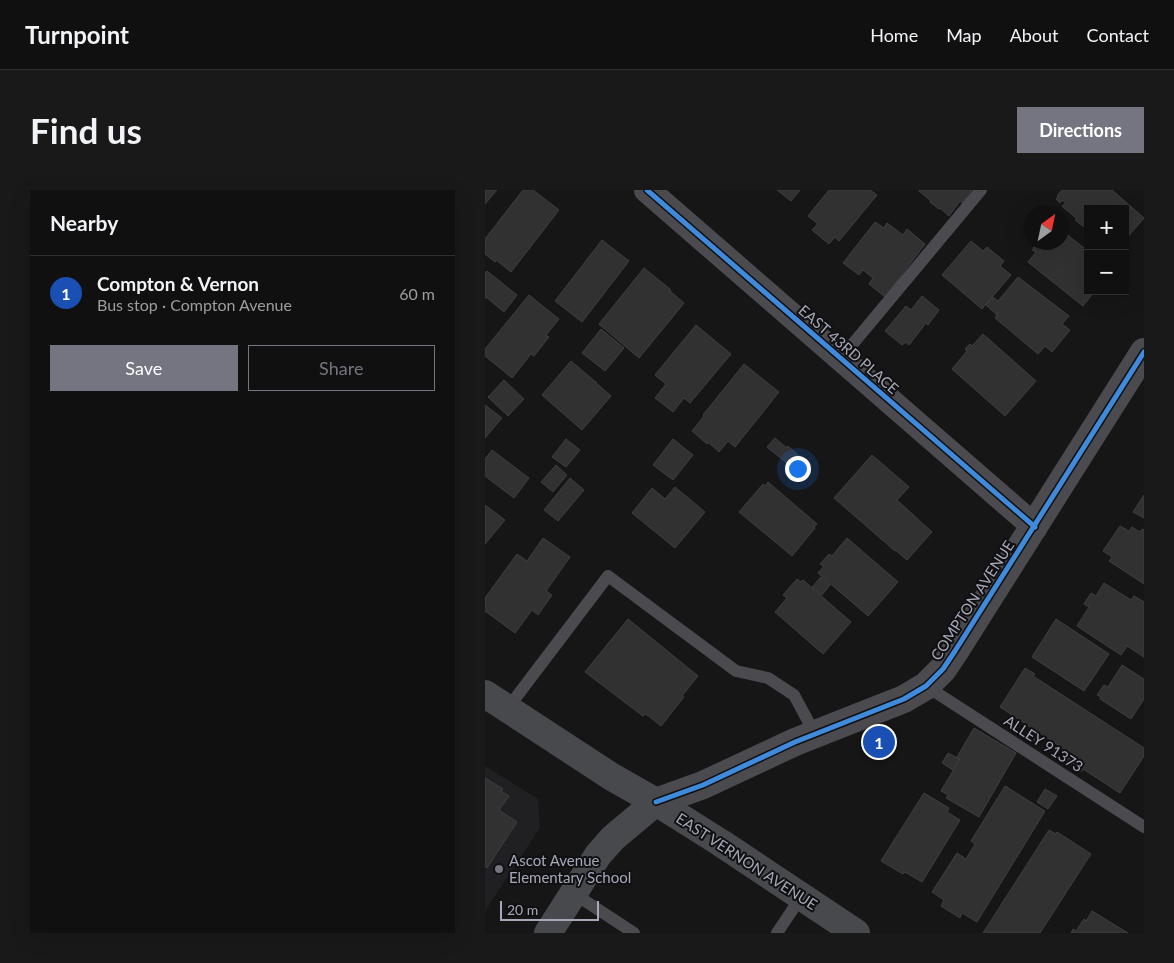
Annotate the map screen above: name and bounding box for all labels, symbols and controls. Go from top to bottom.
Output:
text: Turnpoint [25,20,129,49]
text: Home [870,24,918,46]
text: Map [946,24,982,46]
text: About [1010,24,1059,46]
text: Contact [1087,24,1149,46]
button: Directions [1017,107,1144,153]
text: Find us [30,109,142,151]
north arrow [1024,205,1069,250]
map controls [1084,205,1129,295]
button: + [1084,205,1129,250]
text: Nearby [50,210,118,235]
button: − [1084,250,1129,295]
text: Compton & Vernon [97,272,259,295]
text: 1 [61,284,71,303]
text: 60 m [399,284,435,303]
text: Bus stop · Compton Avenue [97,295,292,314]
street label: EAST 43RD PLACE [795,301,903,397]
button: Save [50,345,238,391]
button: Share [248,345,435,391]
your location [785,456,811,482]
street label: COMPTON AVENUE [927,537,1017,663]
street label: ALLEY 91373 [1001,711,1087,775]
pin: 1 [863,723,895,761]
street label: EAST VERNON AVENUE [673,809,821,913]
place label: Ascot Avenue Elementary School [509,851,631,886]
marker: Ascot Avenue Elementary School [493,863,505,875]
scale bar [500,898,599,921]
text: 20 m [507,901,538,918]

